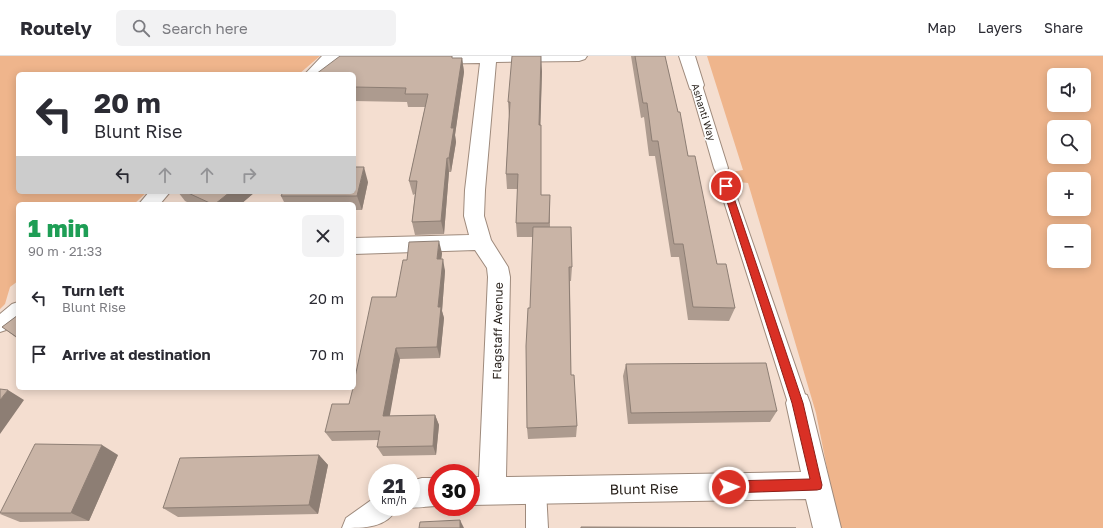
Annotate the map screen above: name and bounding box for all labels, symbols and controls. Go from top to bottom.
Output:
search box [116,10,396,46]
text: Routely [20,16,92,39]
icon: search [130,17,152,39]
text: Search here [162,19,248,37]
text: Map [927,19,956,36]
text: Layers [978,19,1022,36]
text: Share [1044,19,1083,36]
map controls [1047,68,1091,268]
button: sound [1047,68,1091,112]
street label: Ashanti Way [690,82,719,142]
text: 20 m [94,86,161,119]
icon: left [28,88,80,140]
text: Blunt Rise [94,120,182,142]
button: search [1047,120,1091,164]
icon: left [112,164,134,186]
icon: ahead [154,164,176,186]
icon: ahead [196,164,218,186]
icon: right [238,164,260,186]
pin [709,169,743,203]
button: + [1047,172,1091,216]
icon: arrive [715,175,737,197]
text: 1 min [28,213,89,242]
button: close [302,215,344,257]
button: − [1047,224,1091,268]
text: 90 m · 21:33 [28,243,102,259]
text: Turn left [62,281,124,299]
street label: Flagstaff Avenue [489,282,506,380]
icon: left [28,287,50,309]
text: 20 m [309,289,344,307]
text: Blunt Rise [62,299,126,315]
icon: arrive [28,343,50,365]
text: Arrive at destination [62,345,211,363]
text: 70 m [310,345,344,363]
speed limit sign: 30 [428,464,480,516]
position arrow [708,466,750,508]
text: 21 [383,473,405,497]
street label: Blunt Rise [609,479,678,498]
text: km/h [381,494,407,506]

